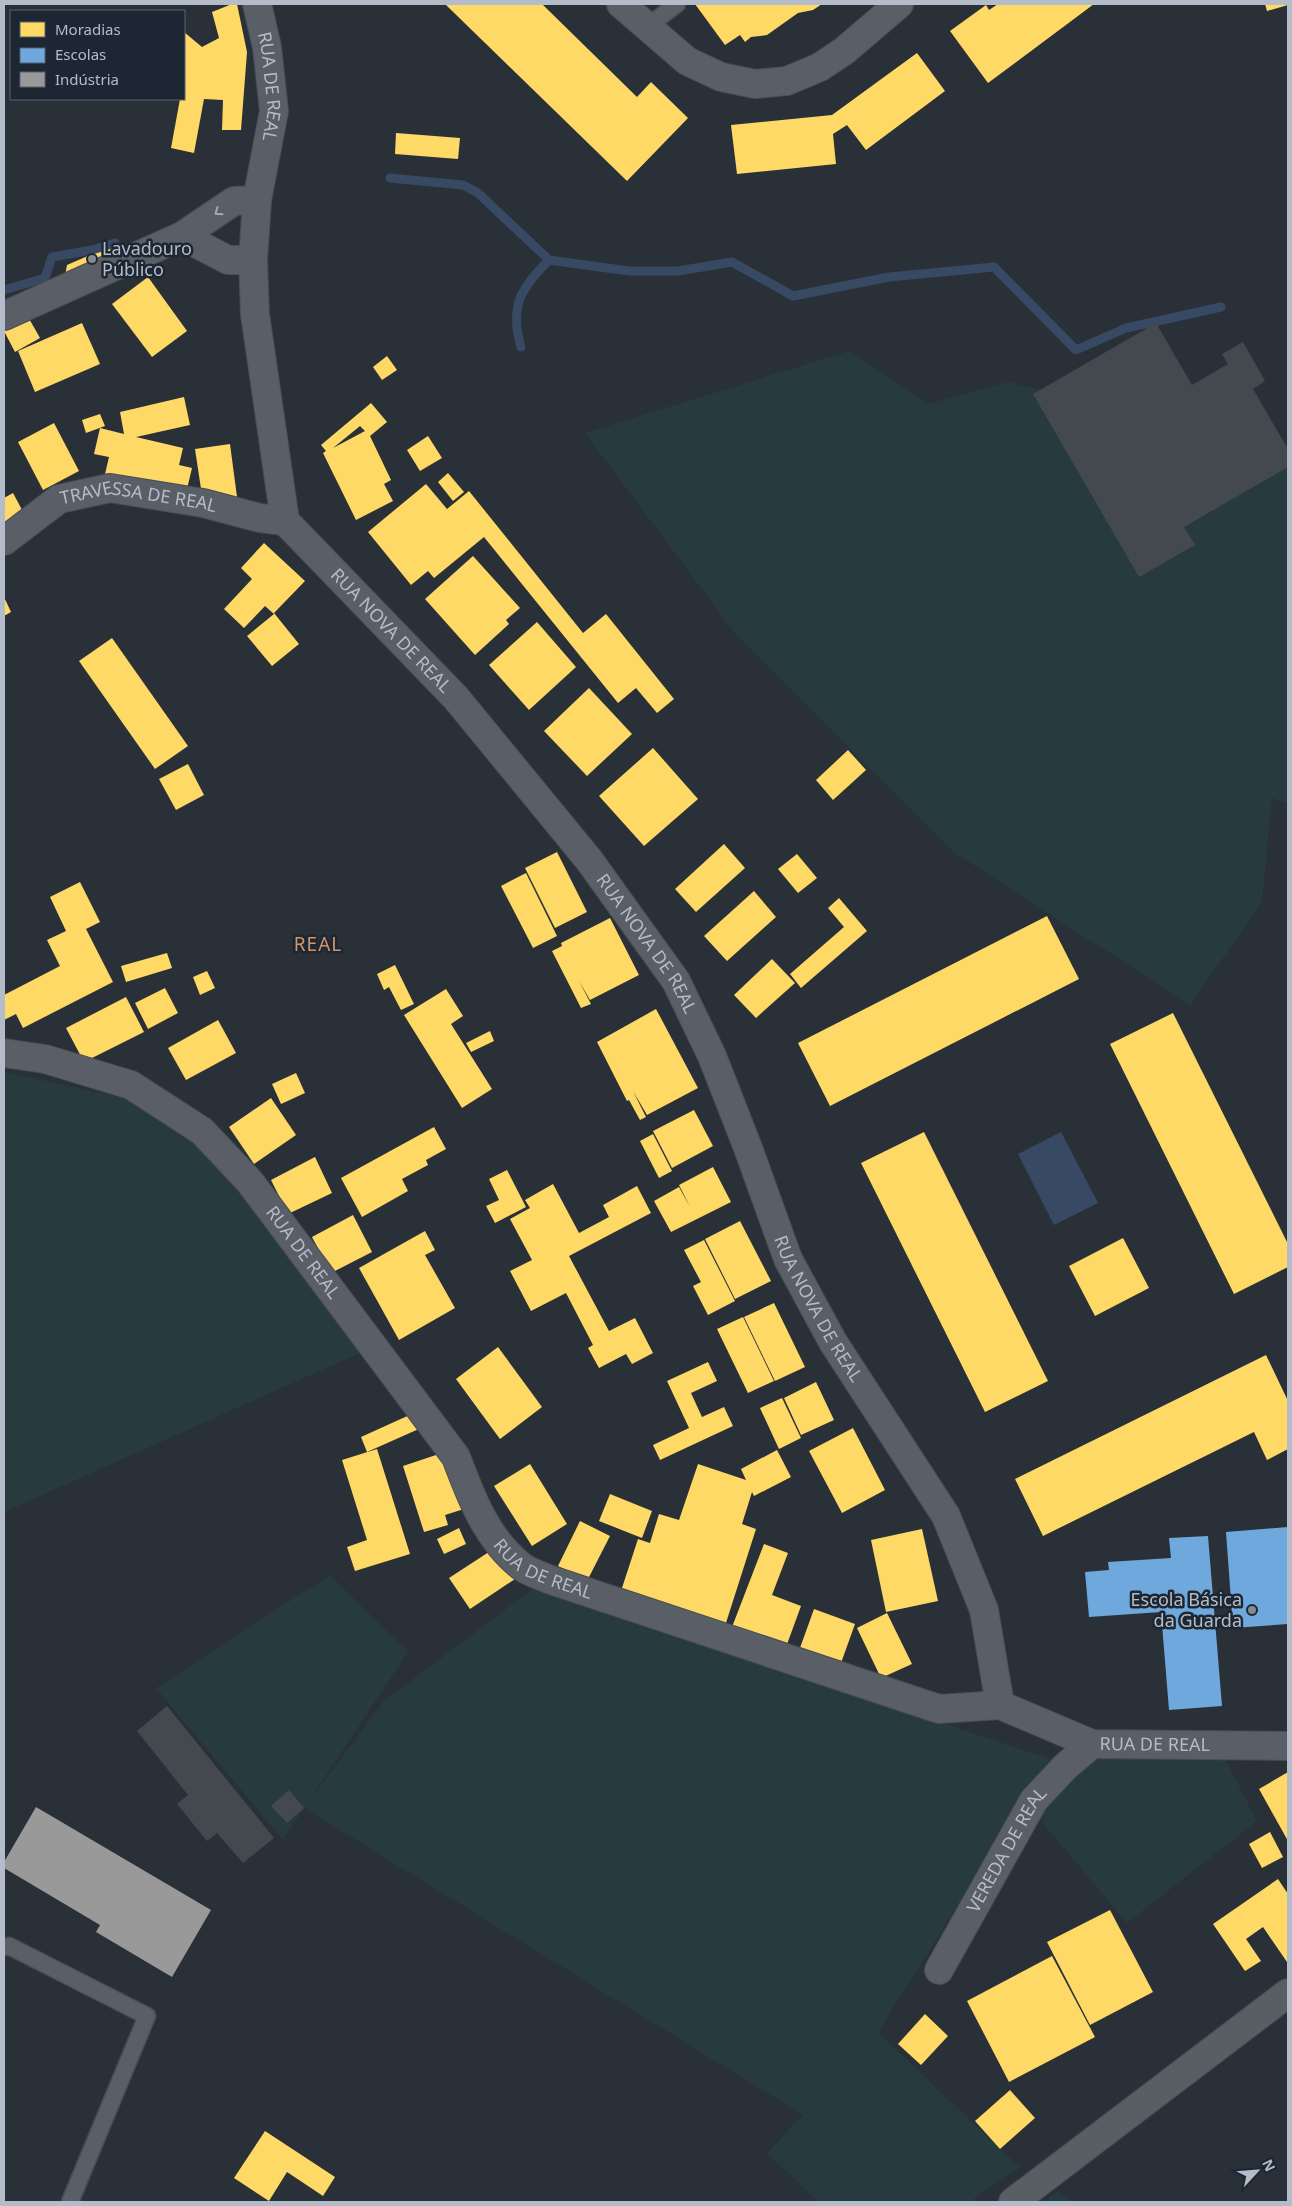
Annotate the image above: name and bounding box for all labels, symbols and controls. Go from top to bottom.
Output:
legend [10,10,185,100]
text: Moradias [55,19,121,39]
street label: RUA DE REAL [253,29,287,144]
text: Escolas [55,44,106,64]
text: Indústria [55,69,119,89]
one-way arrow [214,206,223,215]
place label: Lavadouro Público [102,236,192,281]
marker: Lavadouro Público [86,253,98,265]
street label: TRAVESSA DE REAL [58,475,220,517]
street label: RUA NOVA DE REAL [326,563,457,697]
street label: RUA NOVA DE REAL [592,868,703,1017]
district label: REAL [294,931,342,957]
street label: RUA DE REAL [261,1201,346,1303]
street label: RUA NOVA DE REAL [769,1232,869,1386]
street label: RUA DE REAL [489,1533,596,1604]
place label: Escola Básica da Guarda [1131,1587,1242,1632]
marker: Escola Básica da Guarda [1246,1604,1258,1616]
street label: RUA DE REAL [1099,1731,1210,1756]
street label: VEREDA DE REAL [961,1781,1051,1916]
north arrow [1232,2146,1282,2196]
text: N [1258,2156,1280,2174]

